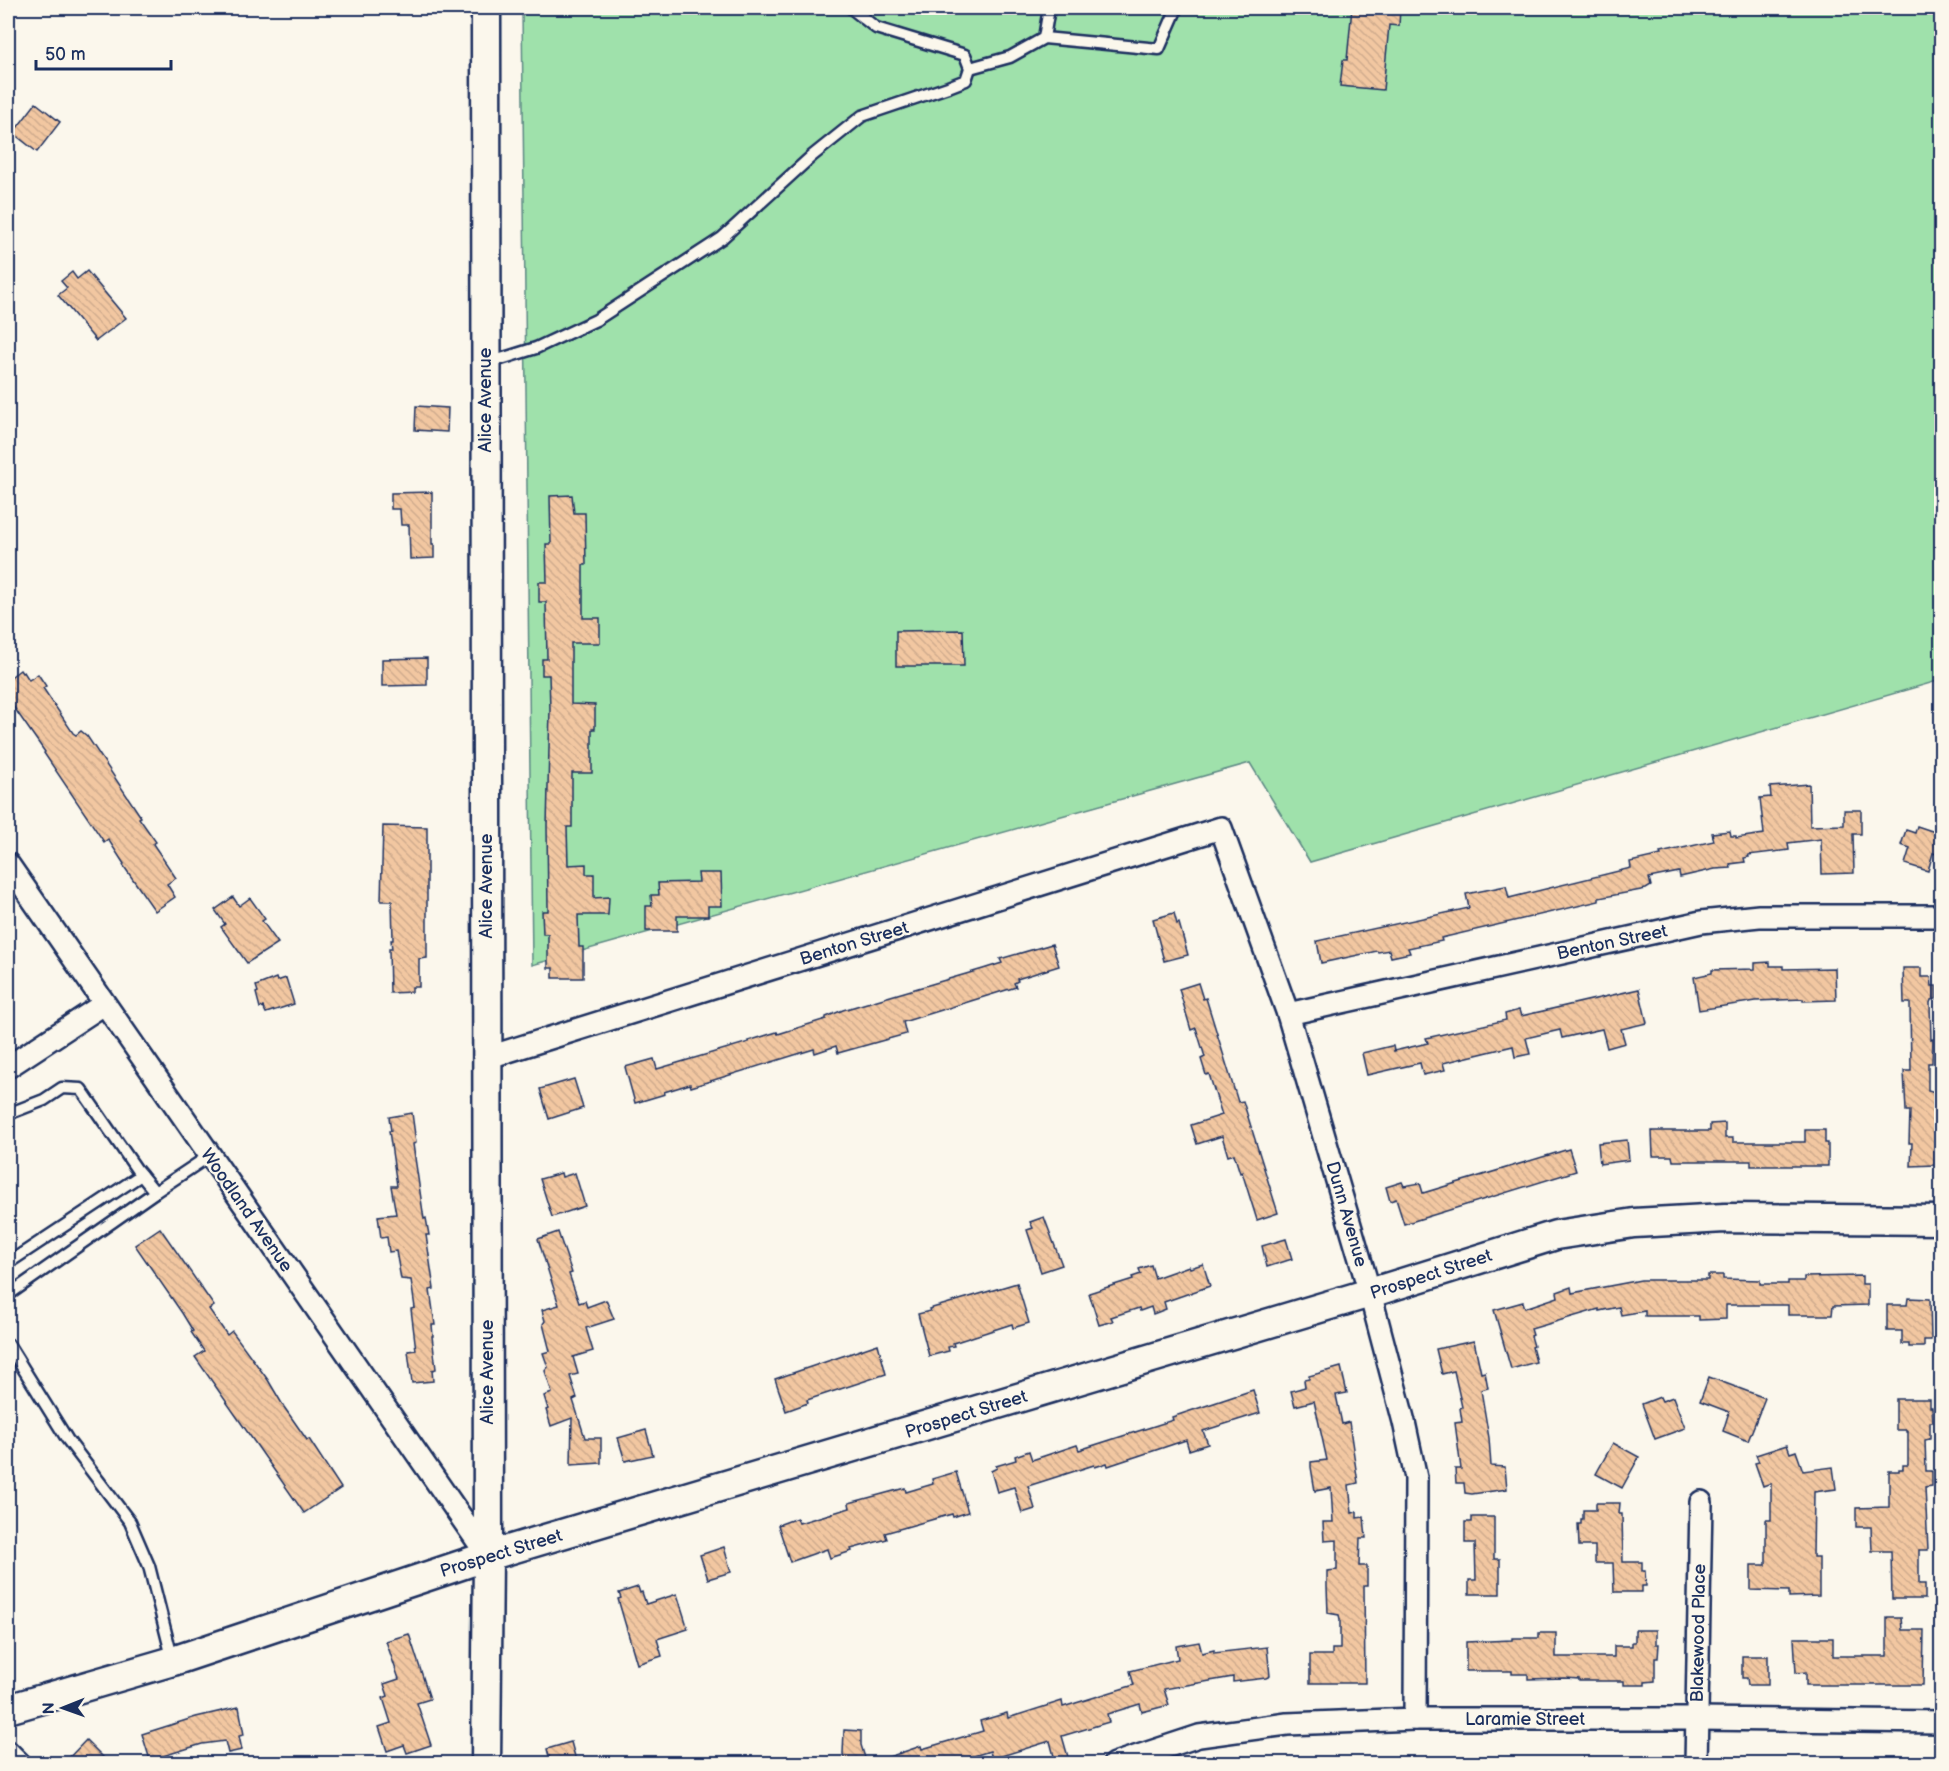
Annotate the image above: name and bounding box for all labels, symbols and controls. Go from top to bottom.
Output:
scale bar [36,33,171,71]
text: 50 m [45,44,86,65]
street label: Alice Avenue [475,347,496,452]
street label: Alice Avenue [476,833,497,938]
street label: Benton Street [797,917,911,970]
street label: Benton Street [1555,920,1670,964]
street label: Woodland Avenue [196,1144,297,1276]
street label: Dunn Avenue [1321,1159,1372,1270]
street label: Prospect Street [1368,1245,1495,1304]
street label: Alice Avenue [477,1319,498,1424]
street label: Prospect Street [902,1386,1030,1443]
street label: Prospect Street [437,1525,565,1582]
street label: Blakewood Place [1687,1563,1710,1703]
north arrow [33,1678,93,1738]
text: N [40,1702,59,1714]
street label: Laramie Street [1465,1709,1585,1730]

